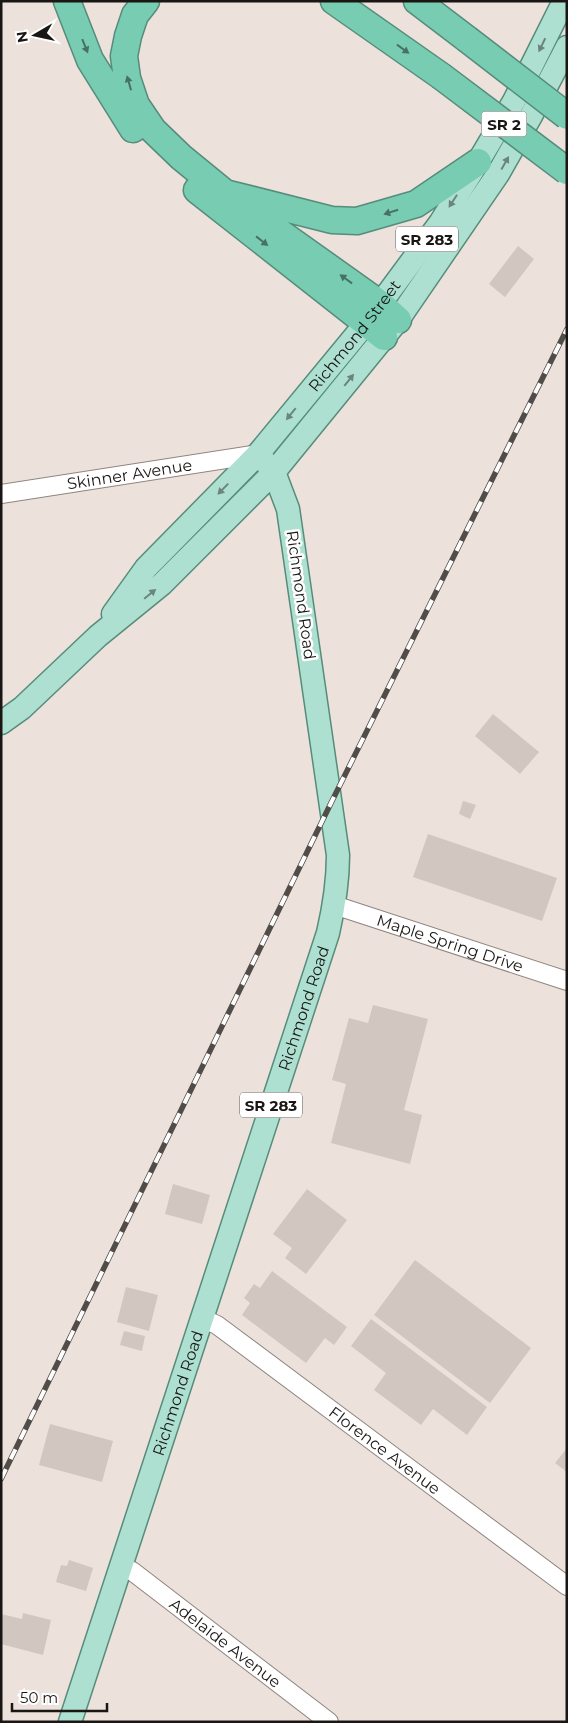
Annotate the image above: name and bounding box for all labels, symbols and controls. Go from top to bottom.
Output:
north arrow [10,10,60,60]
text: N [12,30,32,44]
one-way arrow [538,38,546,52]
one-way arrow [81,39,89,54]
one-way arrow [396,44,410,54]
one-way arrow [125,75,133,90]
road number: SR 2 [482,112,526,136]
one-way arrow [500,156,509,169]
one-way arrow [449,195,458,208]
one-way arrow [383,208,398,216]
road number: SR 283 [396,226,458,252]
one-way arrow [255,236,268,247]
one-way arrow [340,274,353,285]
street label: Richmond Street [304,276,404,395]
one-way arrow [344,374,355,387]
one-way arrow [285,407,296,420]
street label: Skinner Avenue [66,455,193,493]
one-way arrow [218,483,230,495]
street label: Richmond Road [283,529,319,661]
one-way arrow [143,589,156,600]
street label: Maple Spring Drive [374,910,526,976]
street label: Richmond Road [274,943,333,1073]
road number: SR 283 [240,1092,302,1118]
street label: Richmond Road [148,1328,207,1458]
street label: Florence Avenue [325,1402,444,1498]
street label: Adelaide Avenue [166,1594,285,1691]
scale bar [12,1680,108,1712]
text: 50 m [20,1688,58,1707]

